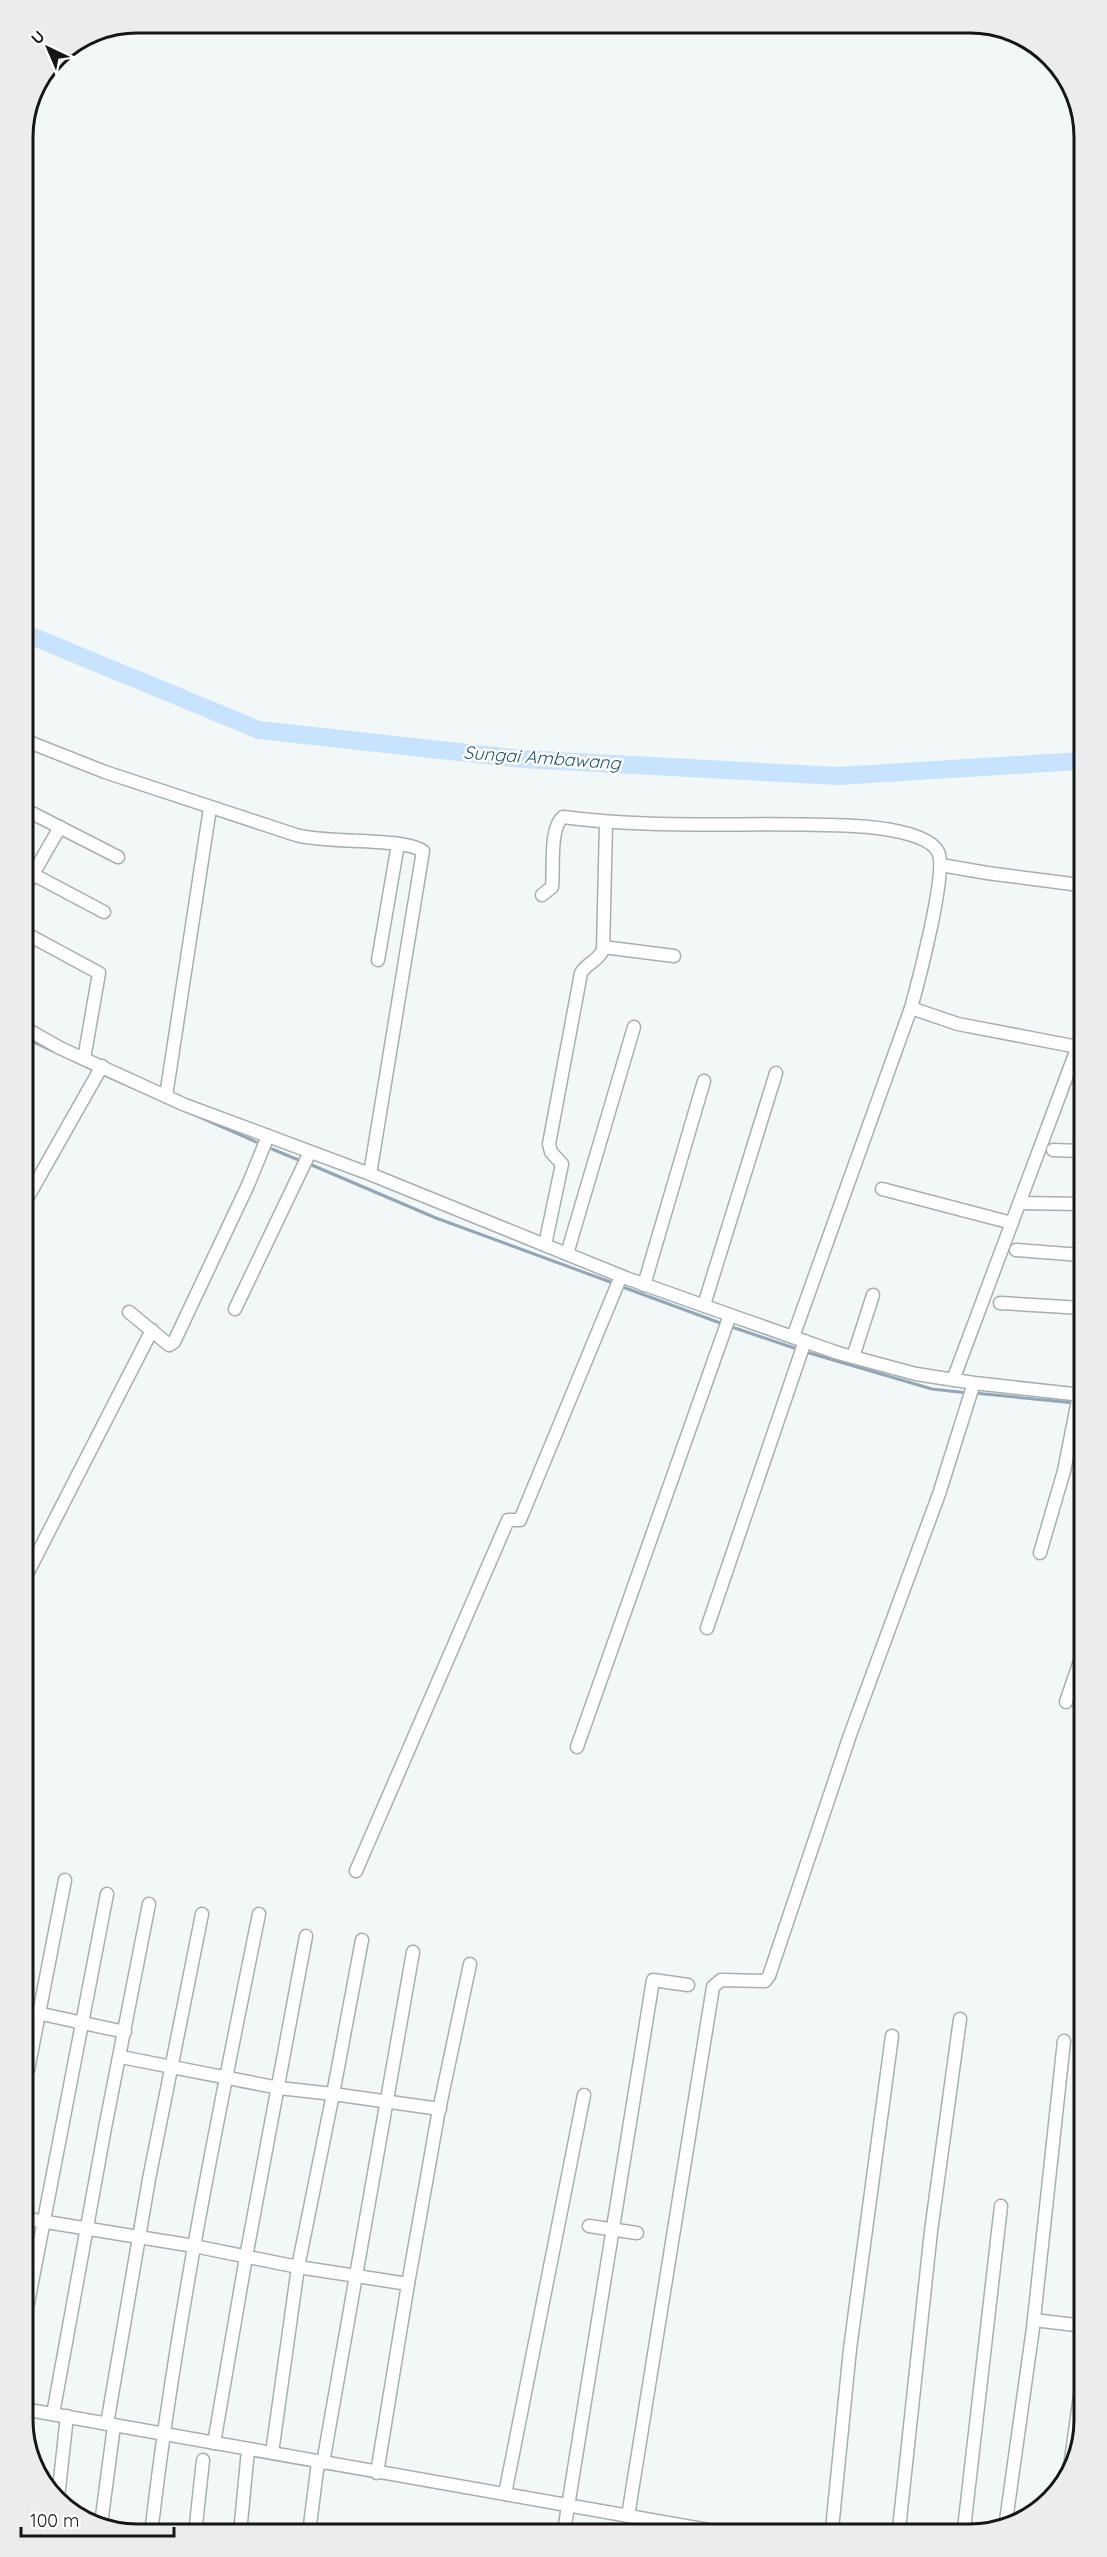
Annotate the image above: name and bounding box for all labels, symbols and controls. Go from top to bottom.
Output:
north arrow [18,18,78,78]
text: U [27,26,49,48]
water label: Sungai Ambawang [463,741,623,775]
scale bar [21,2500,174,2538]
text: 100 m [30,2509,79,2532]

